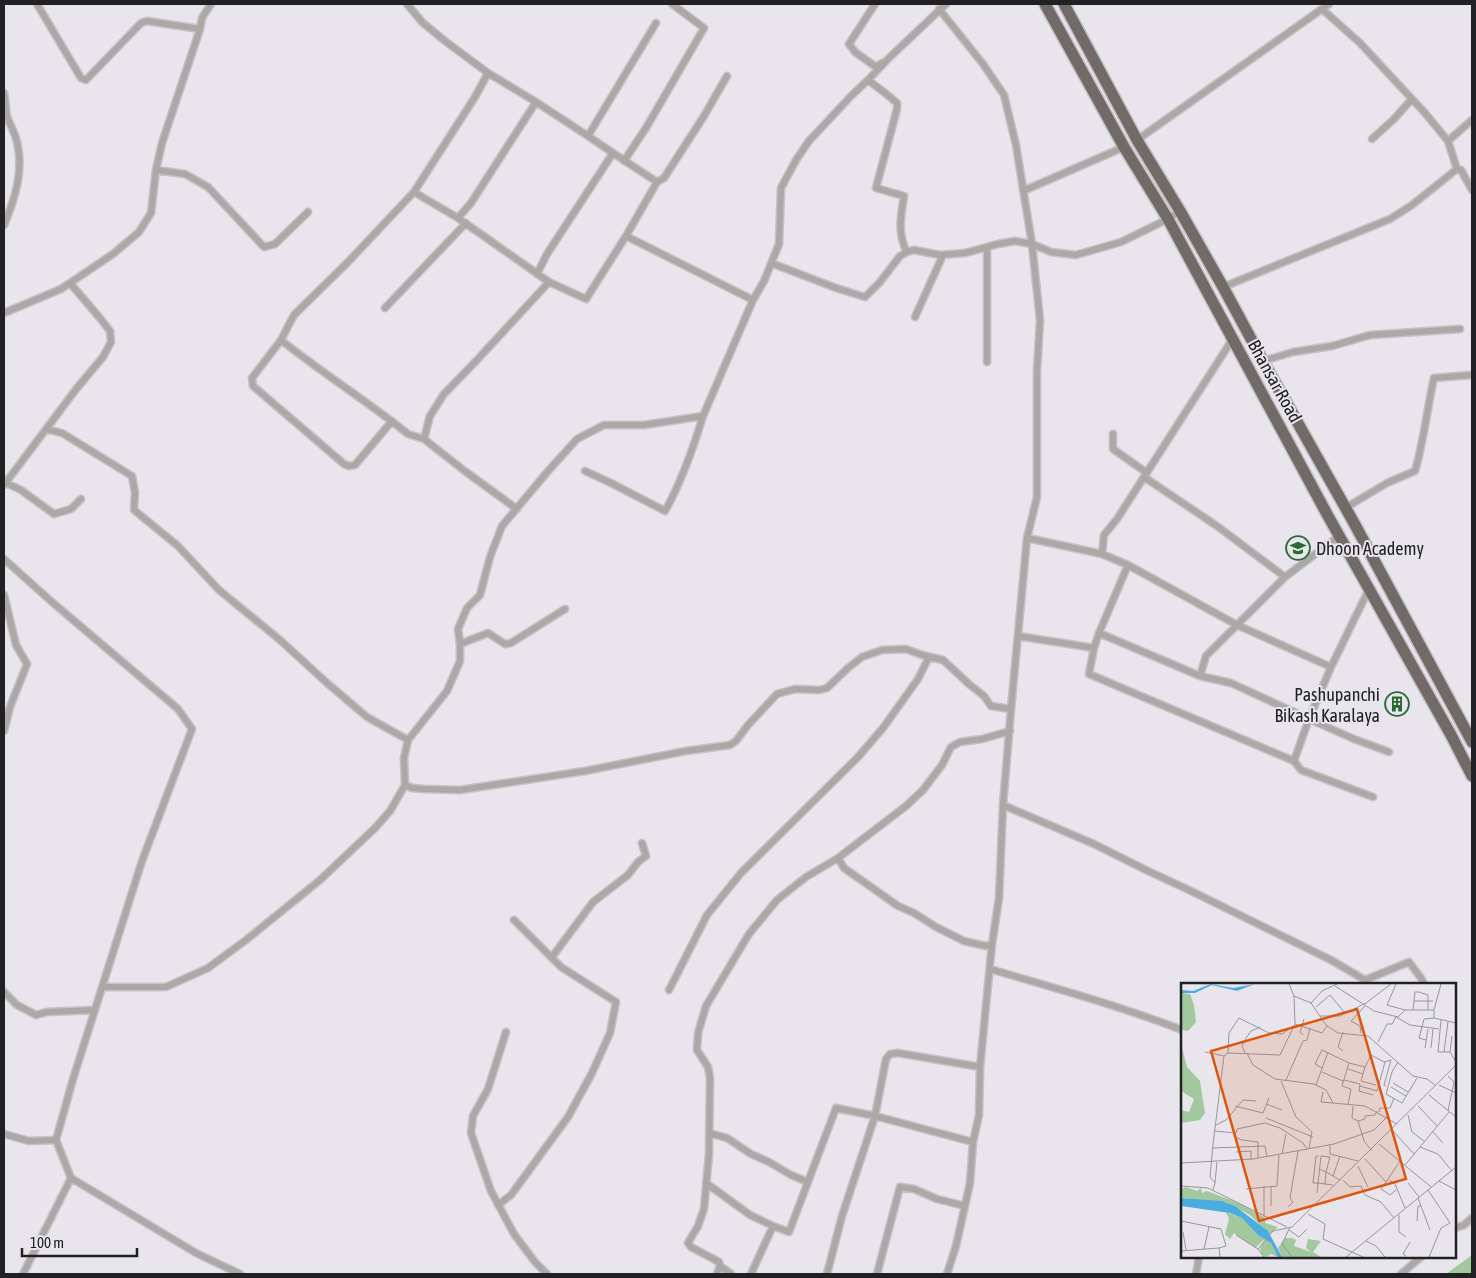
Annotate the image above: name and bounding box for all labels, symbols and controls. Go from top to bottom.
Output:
street label: Bhansar Road [1244,336,1306,426]
school or university icon: Dhoon Academy [1285,535,1311,561]
place label: Dhoon Academy [1316,538,1424,559]
place label: Pashupanchi Bikash Karalaya [1275,684,1380,726]
building icon: Pashupanchi Bikash Karalaya [1384,691,1410,717]
inset map [1181,983,1456,1258]
scale bar [22,1226,138,1258]
text: 100 m [30,1234,64,1251]

